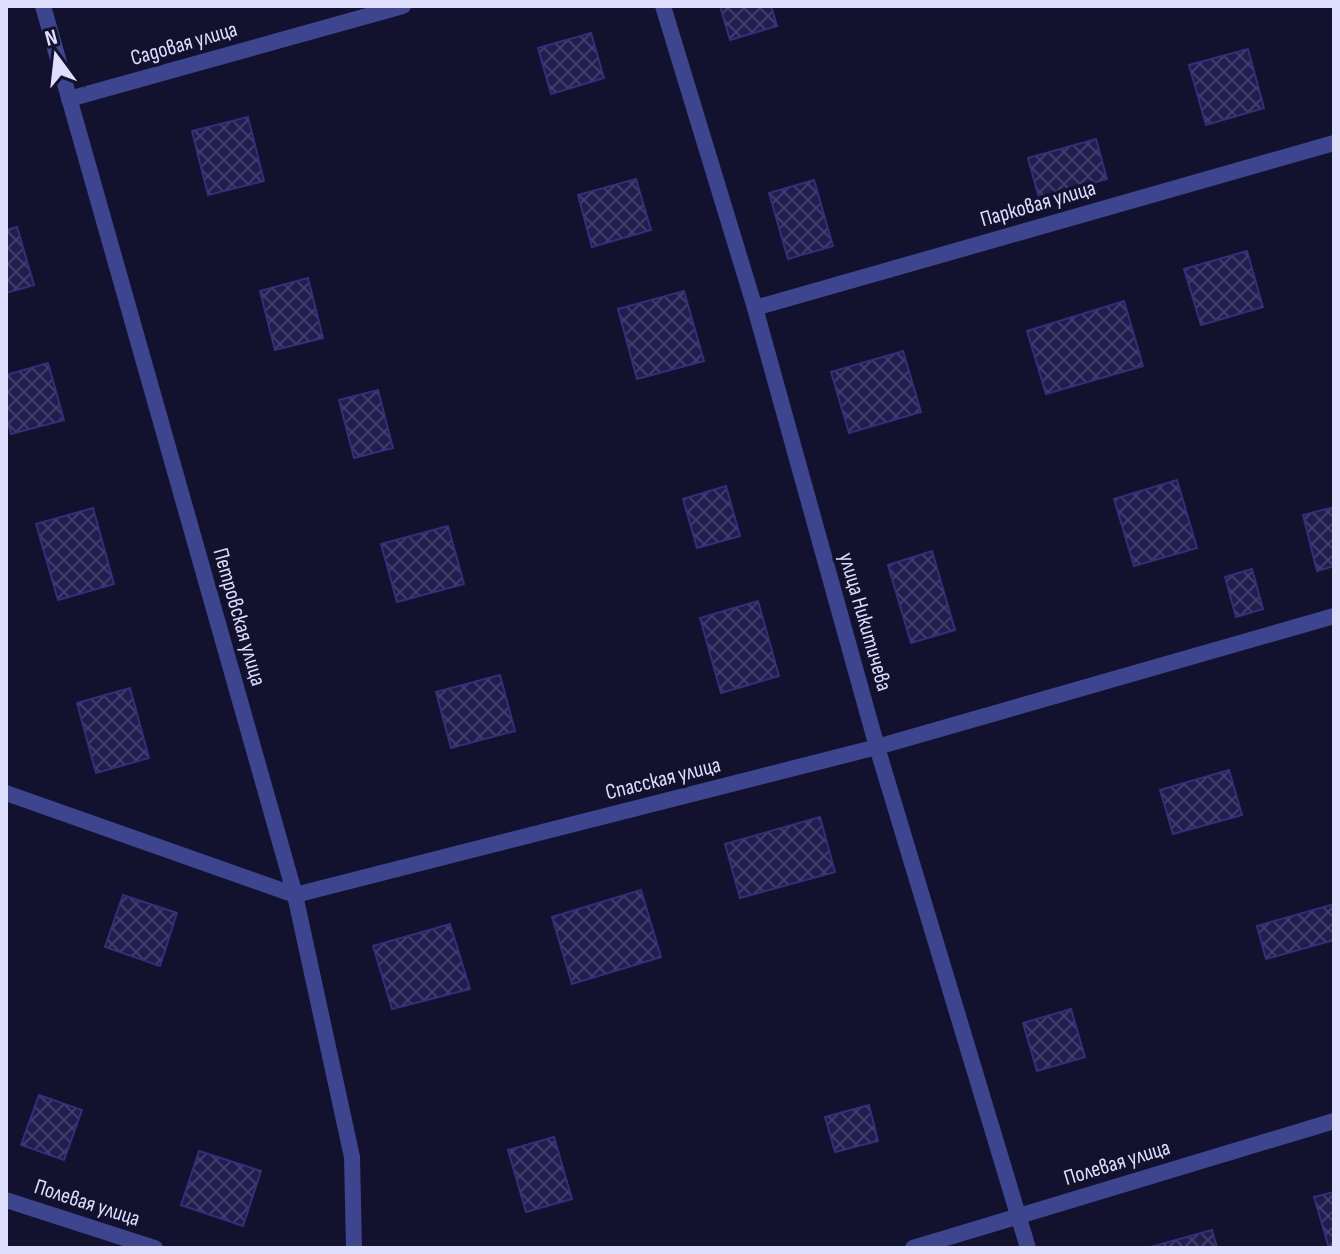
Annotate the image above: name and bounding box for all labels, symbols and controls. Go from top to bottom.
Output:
north arrow [16,16,96,96]
street label: Садовая улица [128,16,240,72]
text: N [42,24,60,53]
street label: Парковая улица [977,175,1099,233]
street label: Петровская улица [206,545,272,689]
street label: улица Никитичева [832,550,898,694]
street label: Спасская улица [603,752,723,806]
street label: Полевая улица [1061,1134,1173,1192]
street label: Полевая улица [31,1173,143,1233]

